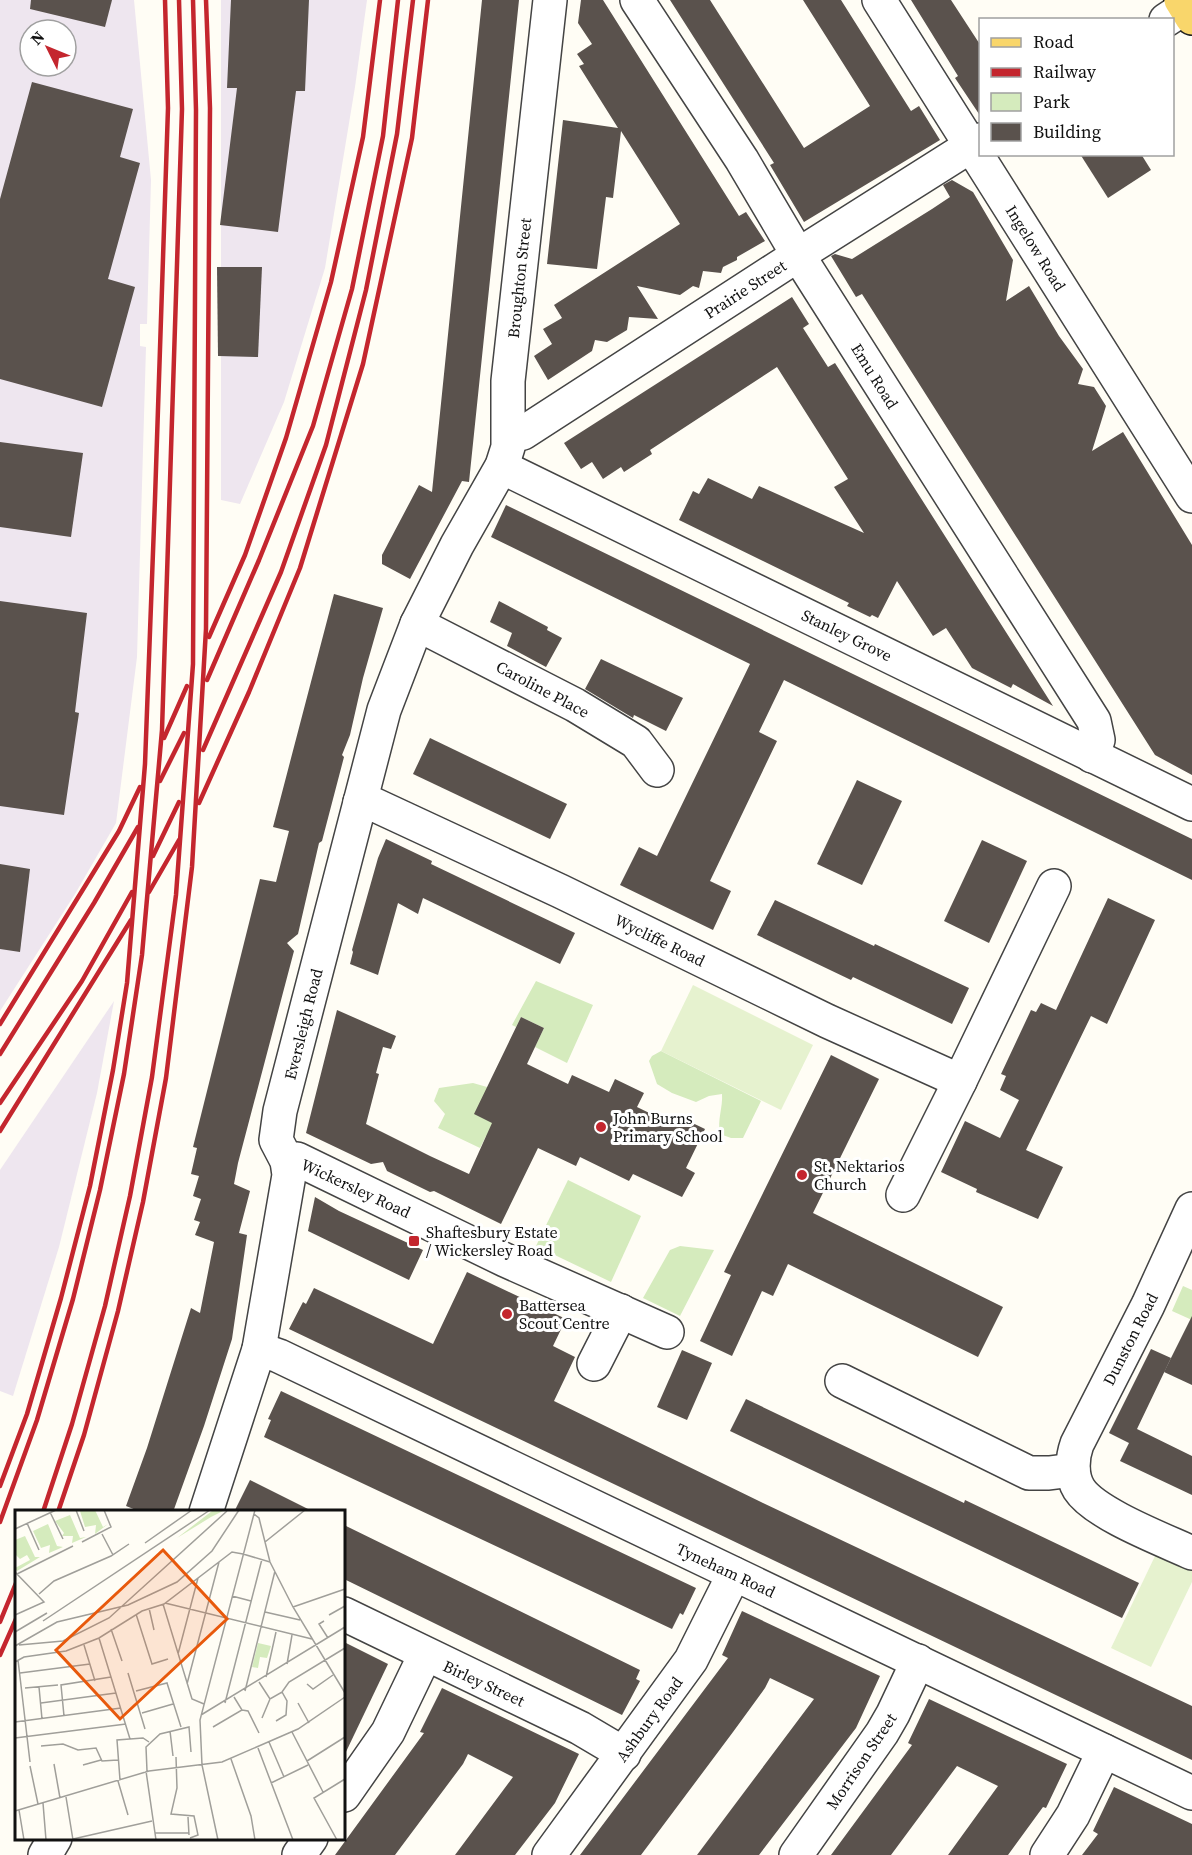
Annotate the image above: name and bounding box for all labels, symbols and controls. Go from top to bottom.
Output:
north arrow [18,18,78,78]
legend [979,18,1174,156]
text: N [25,26,49,50]
text: Road [1033,29,1074,54]
text: Railway [1033,59,1097,84]
text: Park [1033,89,1070,114]
text: Building [1033,119,1101,144]
street label: Ingelow Road [1001,201,1071,295]
street label: Broughton Street [502,216,536,339]
street label: Prairie Street [700,254,791,324]
street label: Emu Road [846,339,904,413]
street label: Stanley Grove [798,604,896,666]
street label: Caroline Place [493,655,593,723]
street label: Wycliffe Road [611,909,709,971]
street label: Eversleigh Road [279,966,327,1082]
place label: John Burns Primary School [612,1107,723,1147]
marker: John Burns Primary School [594,1120,608,1134]
street label: Wickersley Road [298,1153,414,1223]
place label: St. Nektarios Church [814,1155,905,1195]
marker: St. Nektarios Church [795,1168,809,1182]
place label: Shaftesbury Estate / Wickersley Road [426,1221,558,1261]
marker: Shaftesbury Estate / Wickersley Road [407,1234,421,1248]
street label: Dunston Road [1097,1289,1163,1389]
place label: Battersea Scout Centre [519,1294,610,1334]
marker: Battersea Scout Centre [500,1307,514,1321]
inset map [15,1510,345,1840]
street label: Tyneham Road [673,1537,779,1603]
street label: Birley Street [440,1655,529,1712]
street label: Ashbury Road [611,1672,687,1766]
street label: Morrison Street [821,1708,902,1813]

